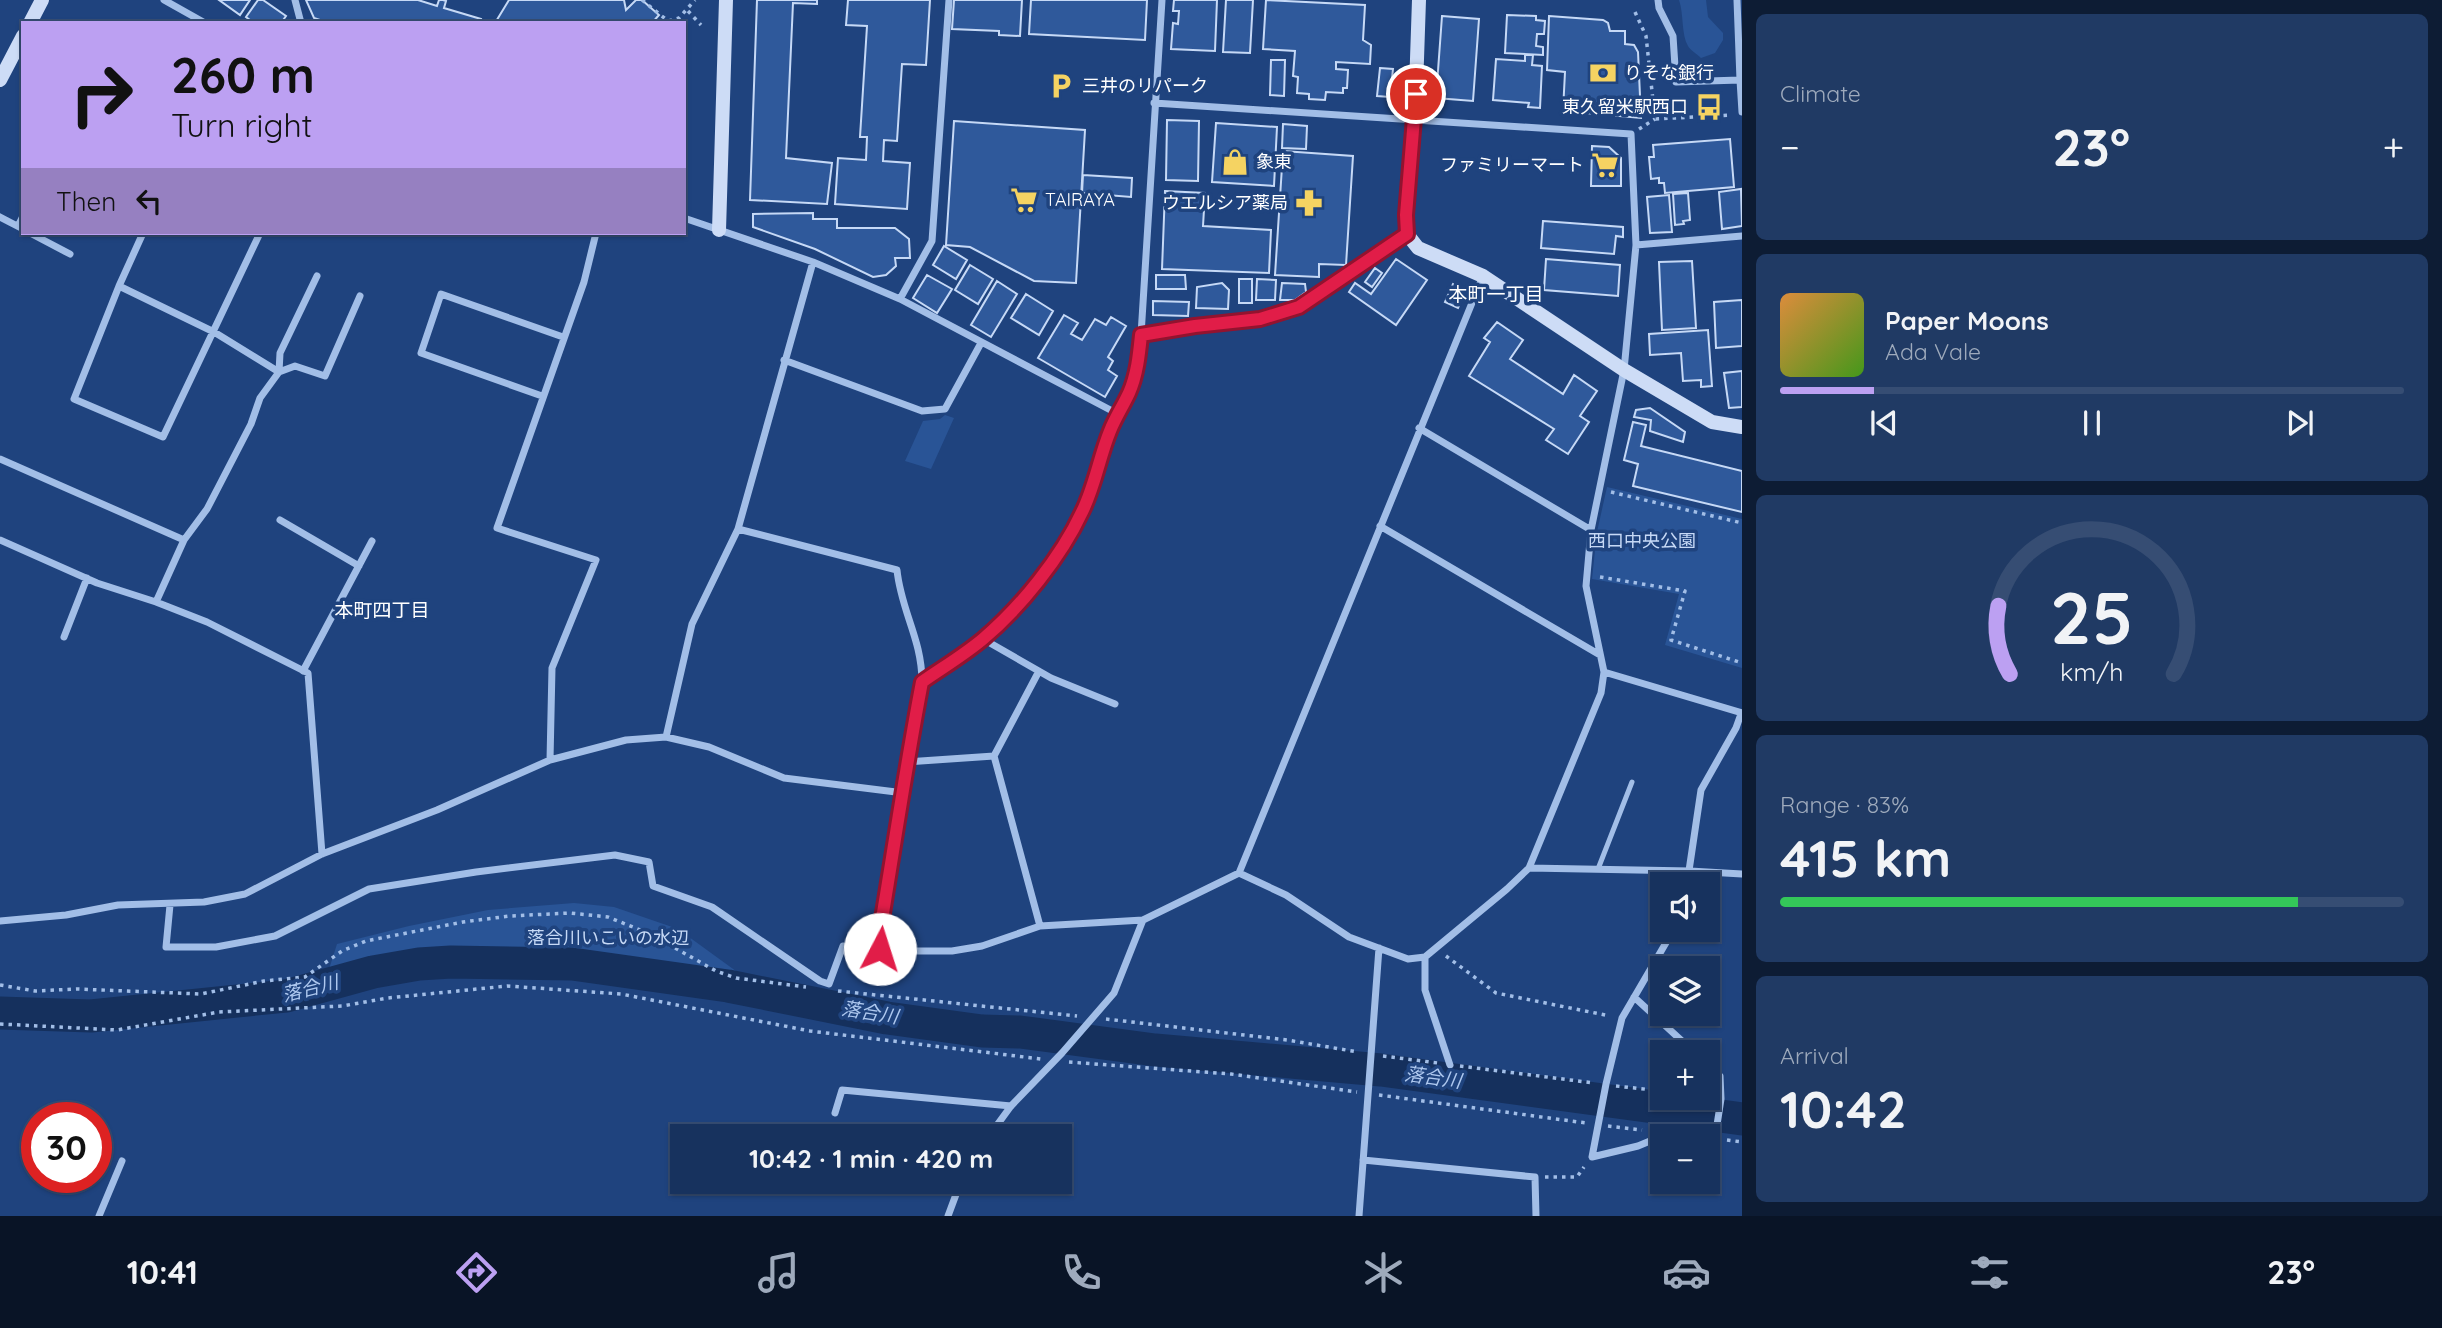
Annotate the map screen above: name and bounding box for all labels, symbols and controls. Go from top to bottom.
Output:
text: 260 m [171,44,315,105]
icon: right [56,49,147,140]
bank icon: りそな銀行 [1588,58,1618,88]
place label: りそな銀行 [1624,61,1714,84]
pin [1386,64,1446,124]
parking icon: 三井のリパーク [1046,71,1076,101]
place label: 三井のリパーク [1082,74,1208,97]
icon: arrive [1397,75,1435,113]
text: Climate [1780,79,1861,108]
bus stop icon: 東久留米駅西口 [1694,92,1724,122]
place label: 東久留米駅西口 [1562,95,1688,118]
text: Turn right [171,105,312,145]
text: 23° [2052,114,2130,179]
text: − [1780,123,1800,171]
text: + [2383,123,2404,171]
shop icon: 象東 [1220,147,1250,177]
place label: 象東 [1256,150,1292,173]
supermarket icon: ファミリーマート [1590,150,1620,180]
place label: ファミリーマート [1440,153,1584,176]
icon: left [130,182,168,220]
text: Then [56,185,116,218]
supermarket icon: TAIRAYA [1009,185,1039,215]
place label: TAIRAYA [1045,188,1115,211]
pharmacy icon: ウエルシア薬局 [1294,188,1324,218]
place label: ウエルシア薬局 [1162,191,1288,214]
district label: 本町一丁目 [1448,282,1544,306]
text: Paper Moons [1885,304,2049,337]
text: Ada Vale [1885,337,1981,366]
icon: previous [1865,404,1903,442]
icon: pause [2073,404,2111,442]
icon: next [2281,404,2319,442]
park label: 西口中央公園 [1588,529,1696,552]
text: 25 [2050,571,2134,662]
district label: 本町四丁目 [334,598,430,622]
text: km/h [2060,656,2124,687]
text: Range · 83% [1780,790,1909,819]
text: 415 km [1780,825,1951,890]
map controls [1650,872,1720,1194]
button: sound [1650,872,1720,942]
position arrow [843,912,917,986]
park label: 落合川いこいの水辺 [527,926,689,949]
button: layers [1650,956,1720,1026]
water label: 落合川 [279,969,342,1007]
water label: 落合川 [840,996,902,1029]
button: + [1650,1040,1720,1110]
text: Arrival [1780,1041,1849,1070]
water label: 落合川 [1403,1061,1465,1093]
text: 10:42 [1780,1076,1907,1141]
speed limit sign: 30 [21,1102,112,1193]
button: − [1650,1124,1720,1194]
text: 10:42 · 1 min · 420 m [749,1142,993,1175]
icon: directions [452,1248,501,1297]
icon: music [754,1248,803,1297]
icon: phone [1057,1248,1106,1297]
icon: climate [1359,1248,1408,1297]
icon: car [1662,1248,1711,1297]
icon: filters [1965,1248,2014,1297]
text: 10:41 [127,1252,198,1292]
text: 23° [2267,1252,2315,1292]

